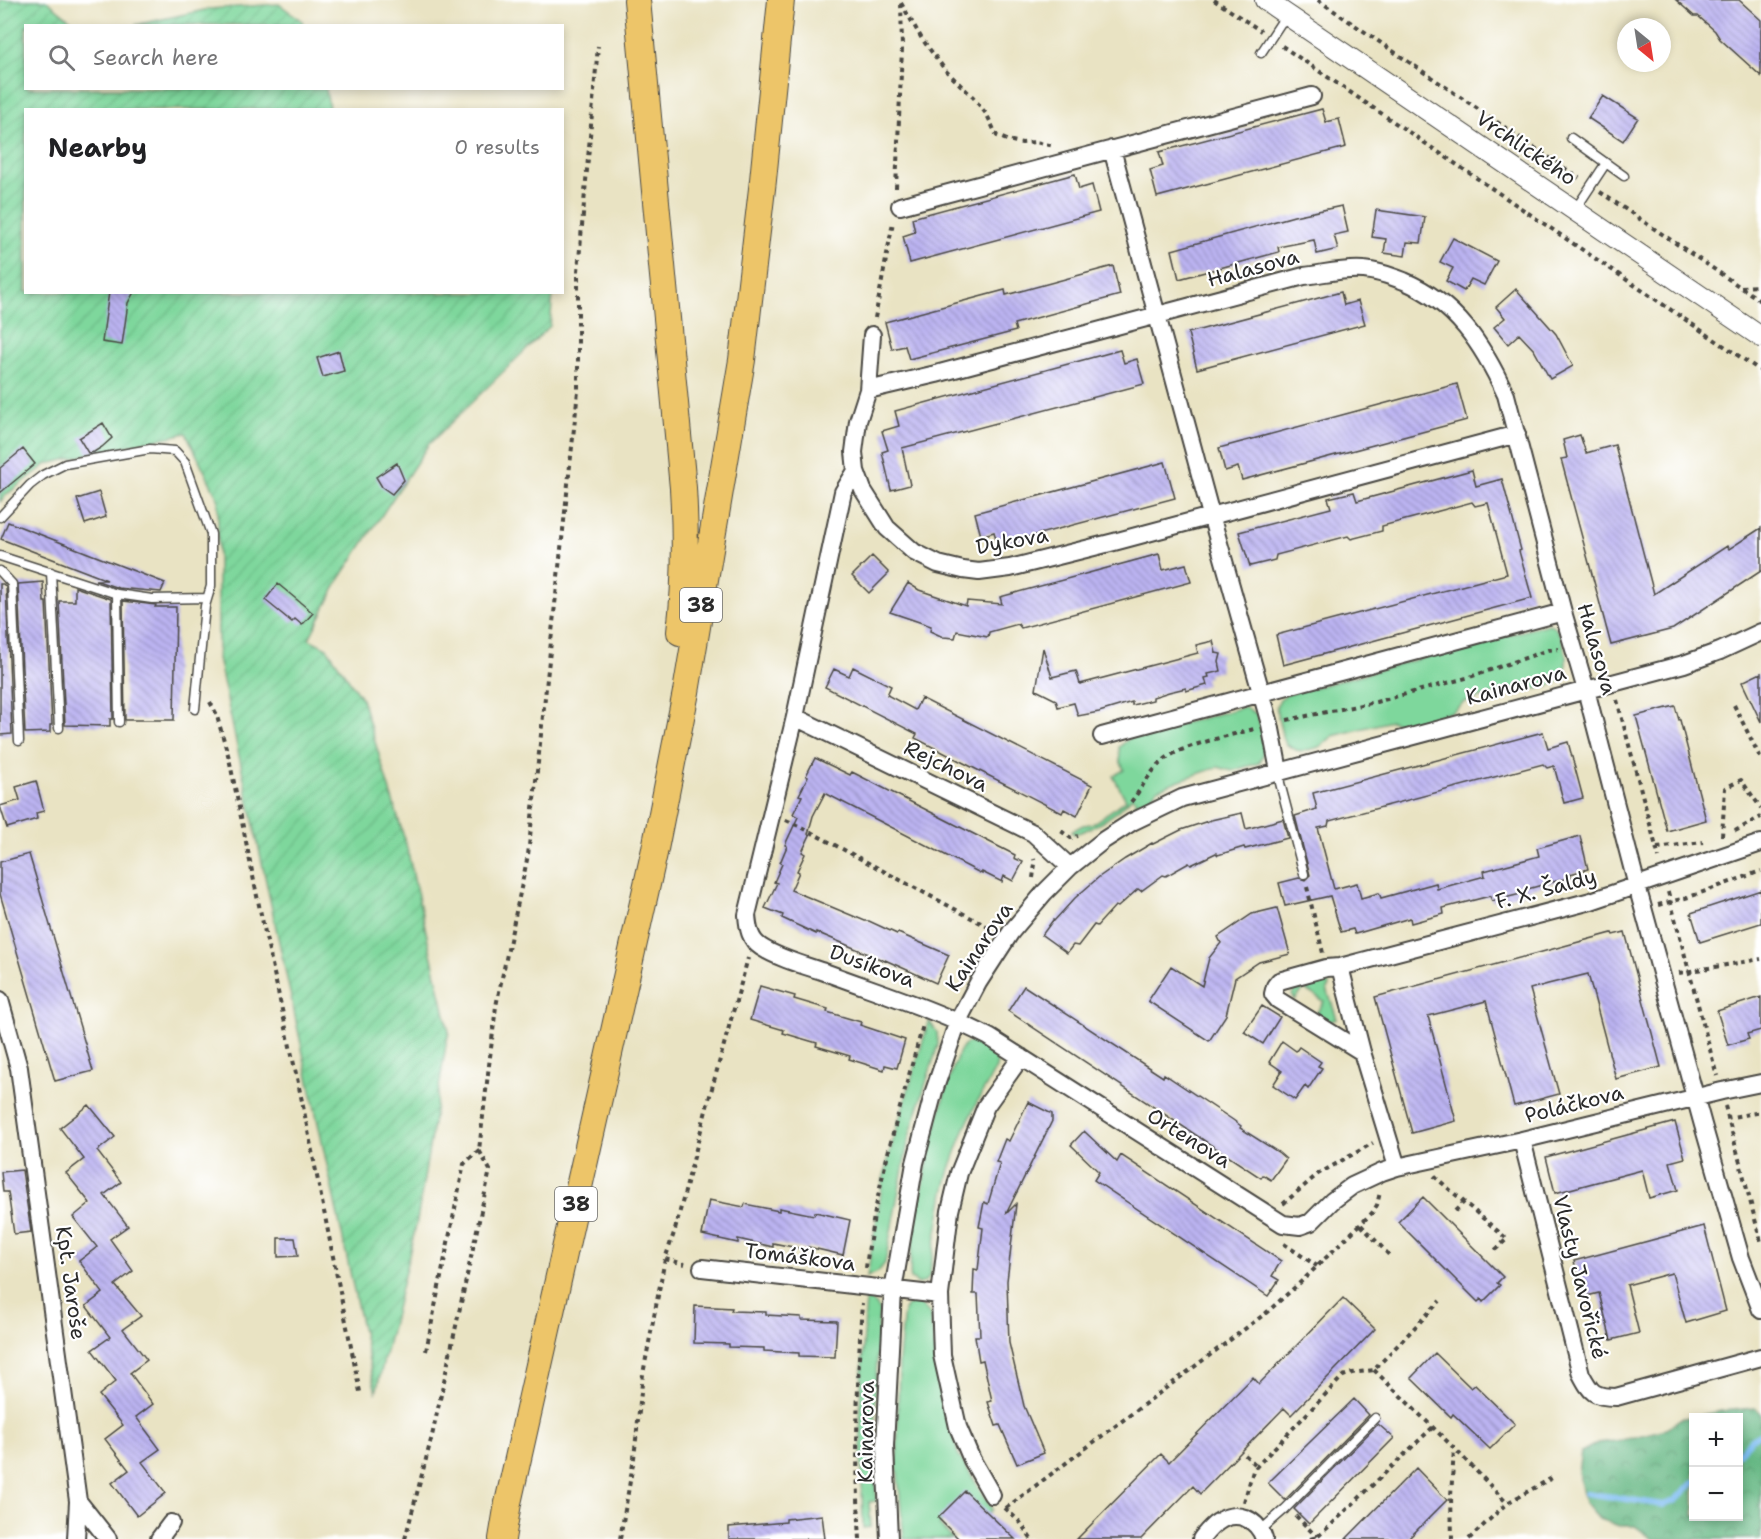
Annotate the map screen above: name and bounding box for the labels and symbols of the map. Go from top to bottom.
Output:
north arrow [1617,18,1671,72]
street label: Vrchlického [1470,104,1582,192]
street label: Halasova [1204,242,1302,294]
street label: Dykova [974,521,1050,561]
road number: 38 [680,588,722,622]
street label: Halasova [1571,600,1623,698]
street label: Kainarova [1463,658,1569,712]
street label: Rejchova [899,734,993,798]
street label: F. X. Šaldy [1492,861,1599,916]
street label: Kainarova [939,897,1019,997]
street label: Dusíkova [825,938,919,994]
street label: Poláčkova [1522,1078,1626,1130]
street label: Ortenova [1142,1101,1236,1175]
road number: 38 [555,1187,597,1221]
street label: Vlasty Javořické [1546,1192,1614,1362]
street label: Kpt. Jaroše [49,1224,93,1342]
street label: Tomáškova [743,1236,857,1278]
street label: Kainarova [851,1381,881,1483]

